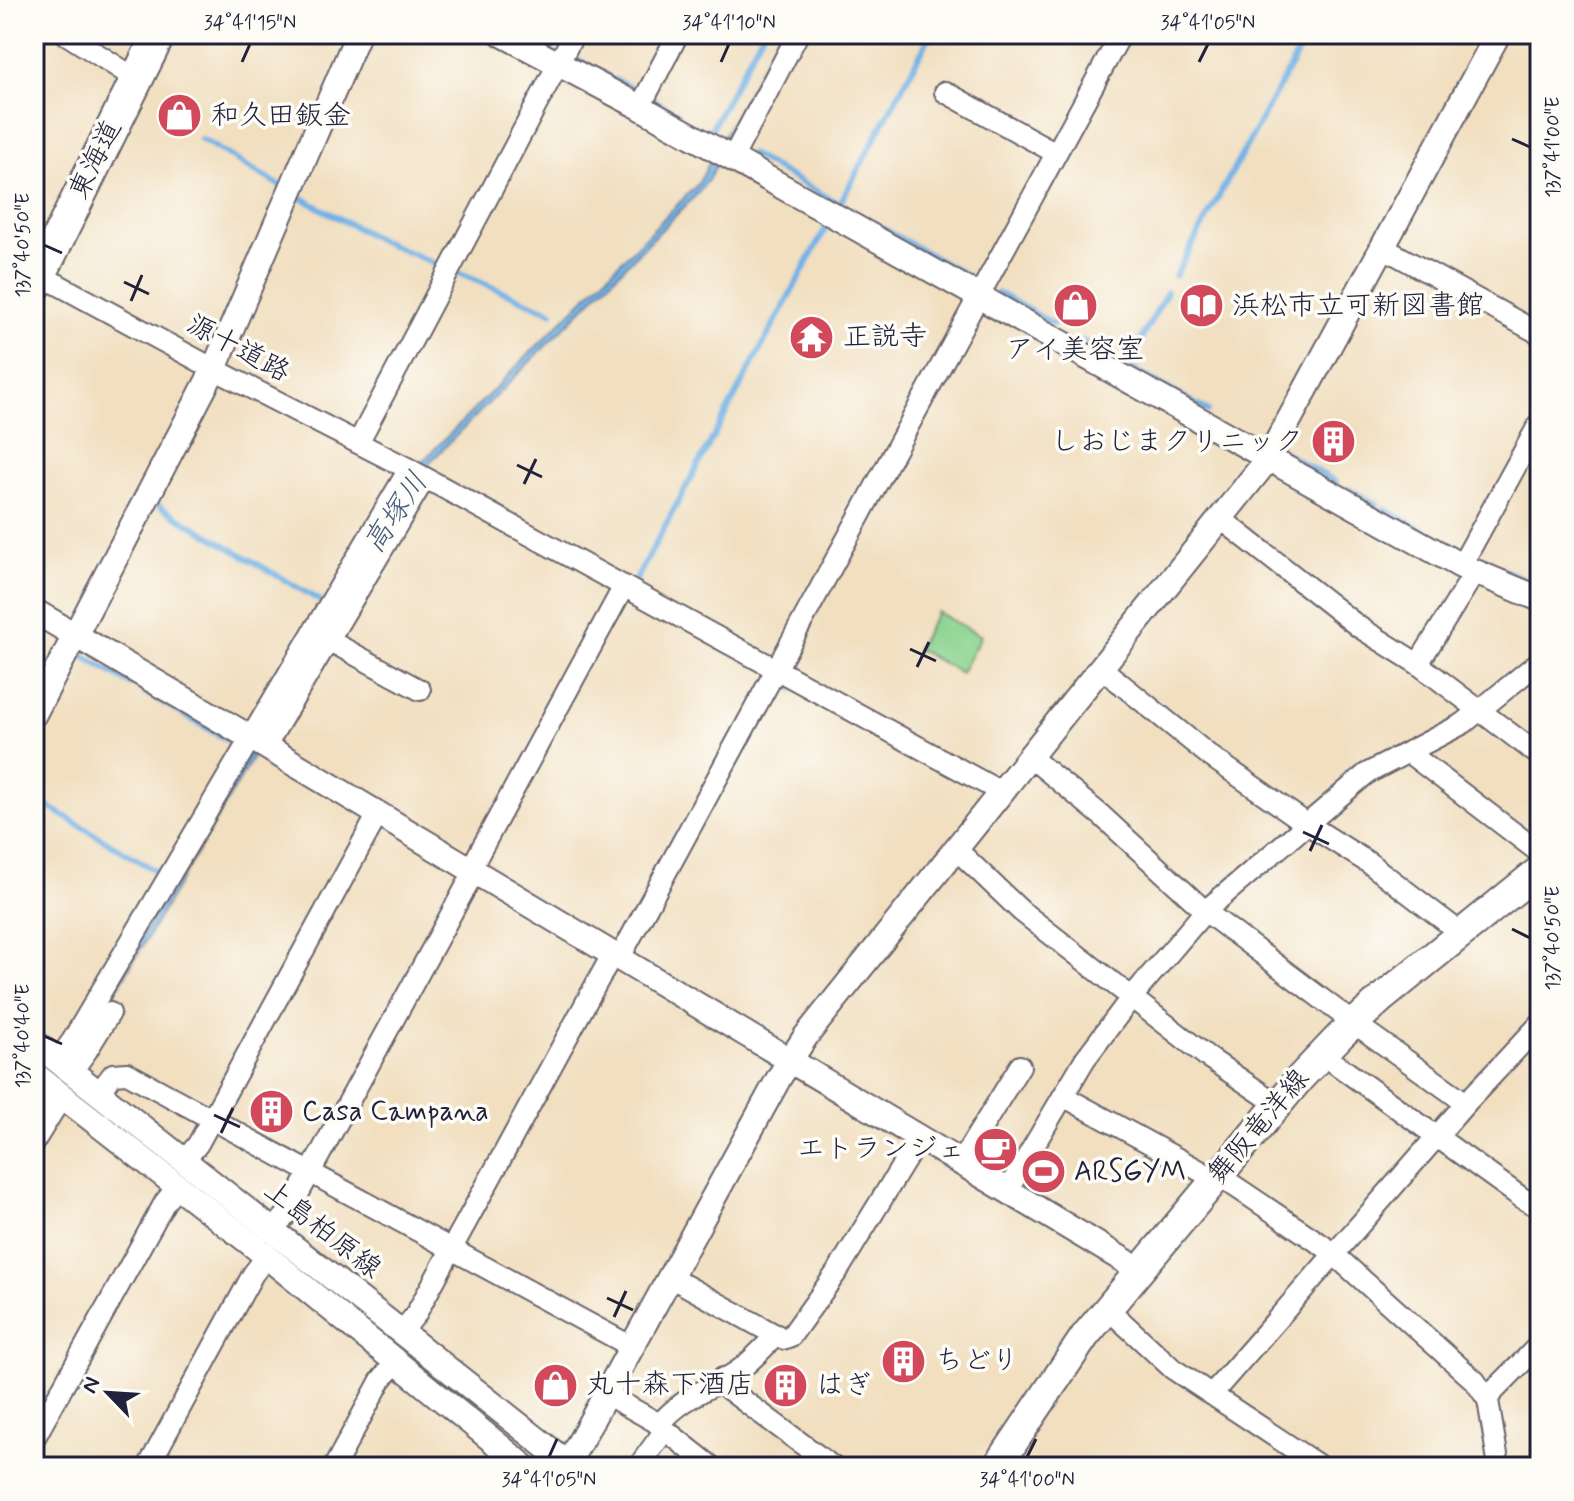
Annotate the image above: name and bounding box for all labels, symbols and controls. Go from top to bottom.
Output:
text: 34°41'15"N [204,10,296,37]
text: 34°41'10"N [682,10,776,37]
text: 34°41'05"N [1161,10,1255,37]
shop icon: 和久田鈑金 [156,92,204,140]
text: 137°41'00"E [1540,96,1567,198]
place label: 和久田鈑金 [211,98,351,135]
street label: 東海道 [61,114,131,206]
text: 137°40'50"E [10,192,37,298]
shop icon: アイ美容室 [1051,282,1099,330]
library icon: 浜松市立可新図書館 [1177,282,1225,330]
place label: 浜松市立可新図書館 [1232,288,1484,325]
street label: 源十道路 [180,306,296,392]
temple icon: 正説寺 [788,313,836,361]
place label: 正説寺 [843,319,927,356]
place label: アイ美容室 [1006,332,1144,369]
building icon: しおじまクリニック [1310,418,1358,466]
place label: しおじまクリニック [1051,424,1303,461]
water label: 高塚川 [355,465,437,561]
text: 137°40'50"E [1540,885,1567,991]
text: 137°40'40"E [10,984,37,1088]
street label: 舞阪竜洋線 [1200,1061,1318,1193]
building icon: Casa Campana [247,1088,295,1136]
place label: Casa Campana [302,1094,489,1131]
cafe icon: エトランジェ [972,1125,1020,1173]
place label: エトランジェ [797,1131,965,1168]
sports icon: ARSGYM [1019,1148,1067,1196]
place label: ARSGYM [1074,1154,1186,1191]
street label: 上島柏原線 [255,1172,389,1288]
building icon: ちどり [880,1337,928,1385]
place label: ちどり [935,1343,1019,1380]
north arrow [68,1353,148,1433]
shop icon: 丸十森下酒店 [531,1361,579,1409]
building icon: はぎ [761,1362,809,1410]
place label: 丸十森下酒店 [586,1367,754,1404]
place label: はぎ [816,1368,872,1405]
text: N [76,1373,107,1398]
text: 34°41'05"N [502,1467,596,1494]
text: 34°41'00"N [979,1467,1075,1494]

